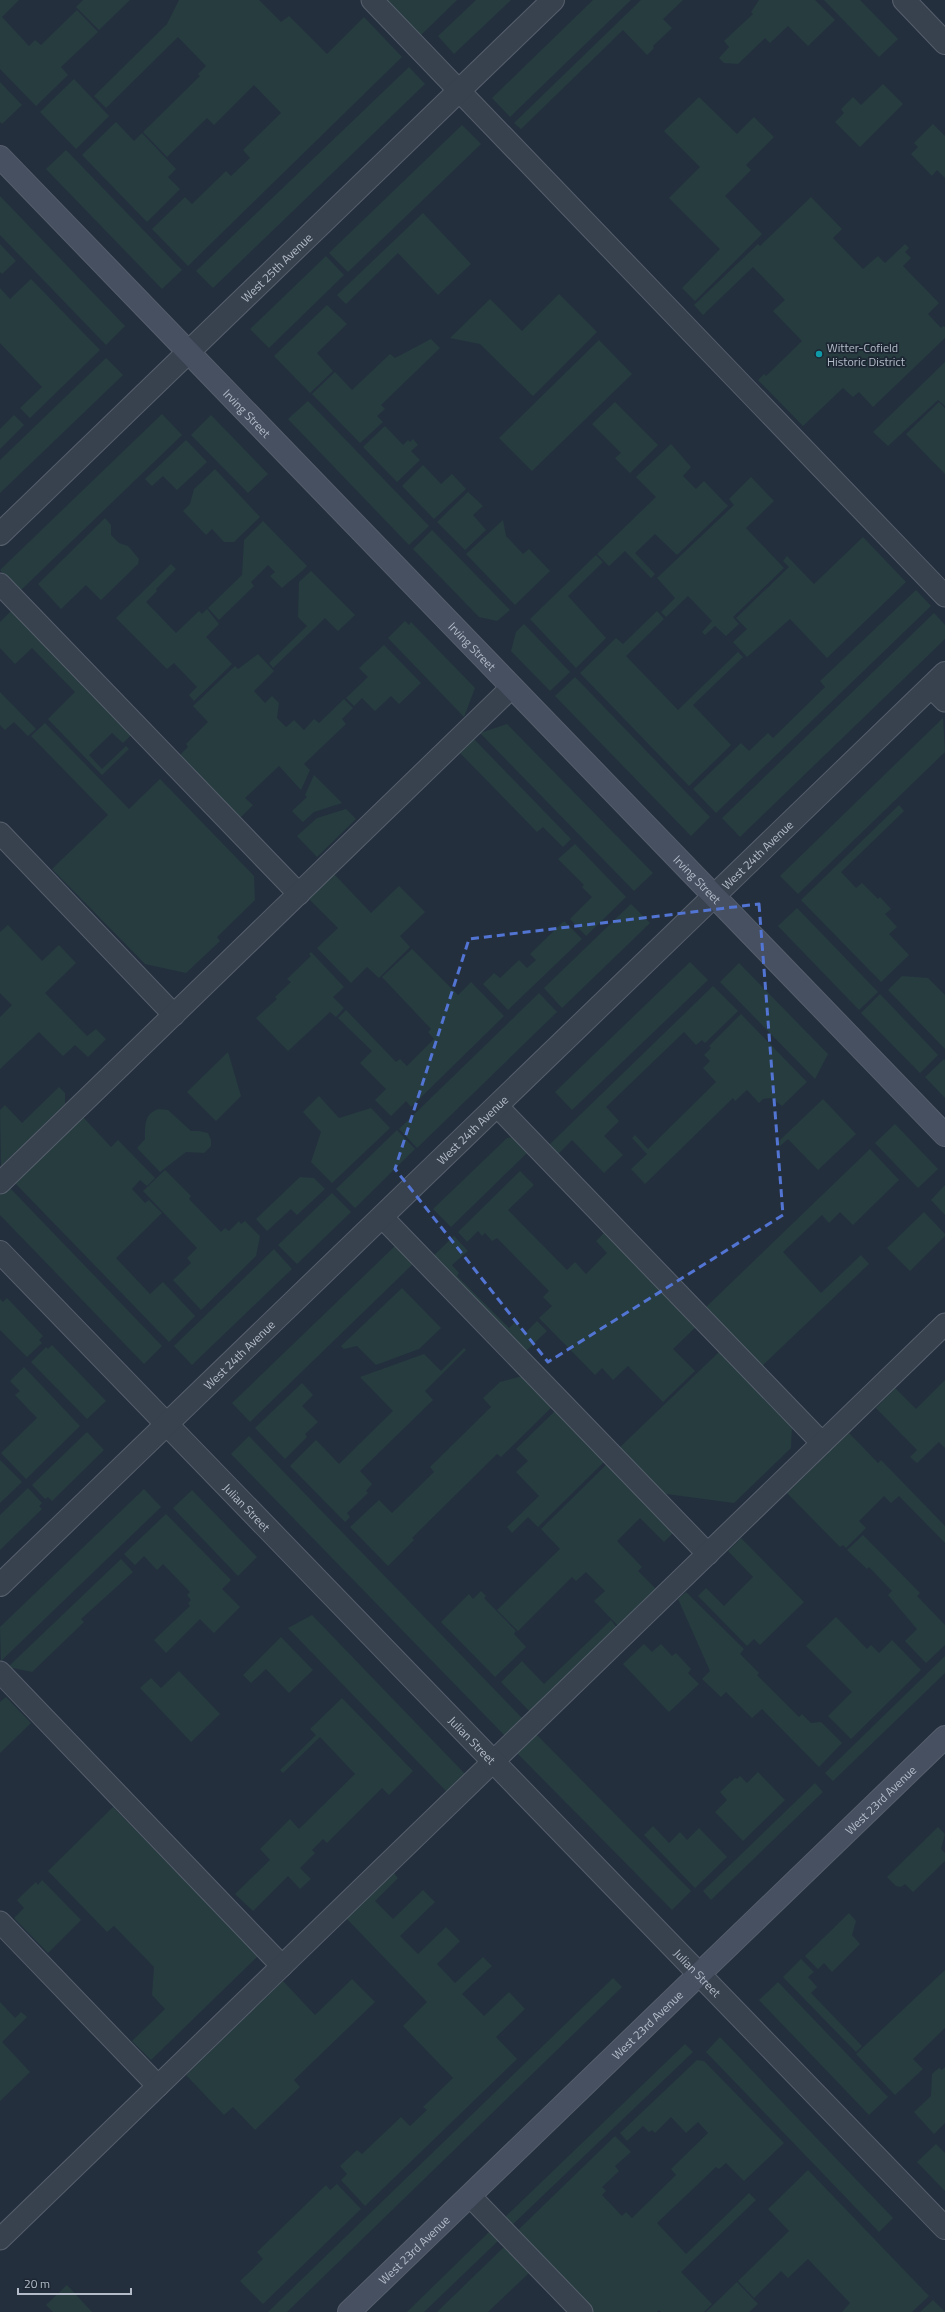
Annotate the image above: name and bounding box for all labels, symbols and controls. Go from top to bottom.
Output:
street label: West 25th Avenue [236,228,316,306]
place label: Witter-Cofield Historic District [827,338,906,371]
marker: Witter-Cofield Historic District [814,349,824,359]
street label: Irving Street [219,384,276,442]
street label: Irving Street [444,617,501,675]
street label: West 24th Avenue [717,815,797,894]
street label: Irving Street [669,850,726,908]
street label: West 24th Avenue [432,1090,512,1169]
street label: West 24th Avenue [199,1315,279,1394]
street label: Julian Street [219,1478,276,1536]
street label: Julian Street [444,1711,501,1769]
street label: West 23rd Avenue [840,1760,920,1839]
street label: Julian Street [670,1944,726,2002]
street label: West 23rd Avenue [607,1985,687,2064]
street label: West 23rd Avenue [374,2210,454,2289]
scale bar [18,2270,131,2296]
text: 20 m [24,2274,50,2293]

